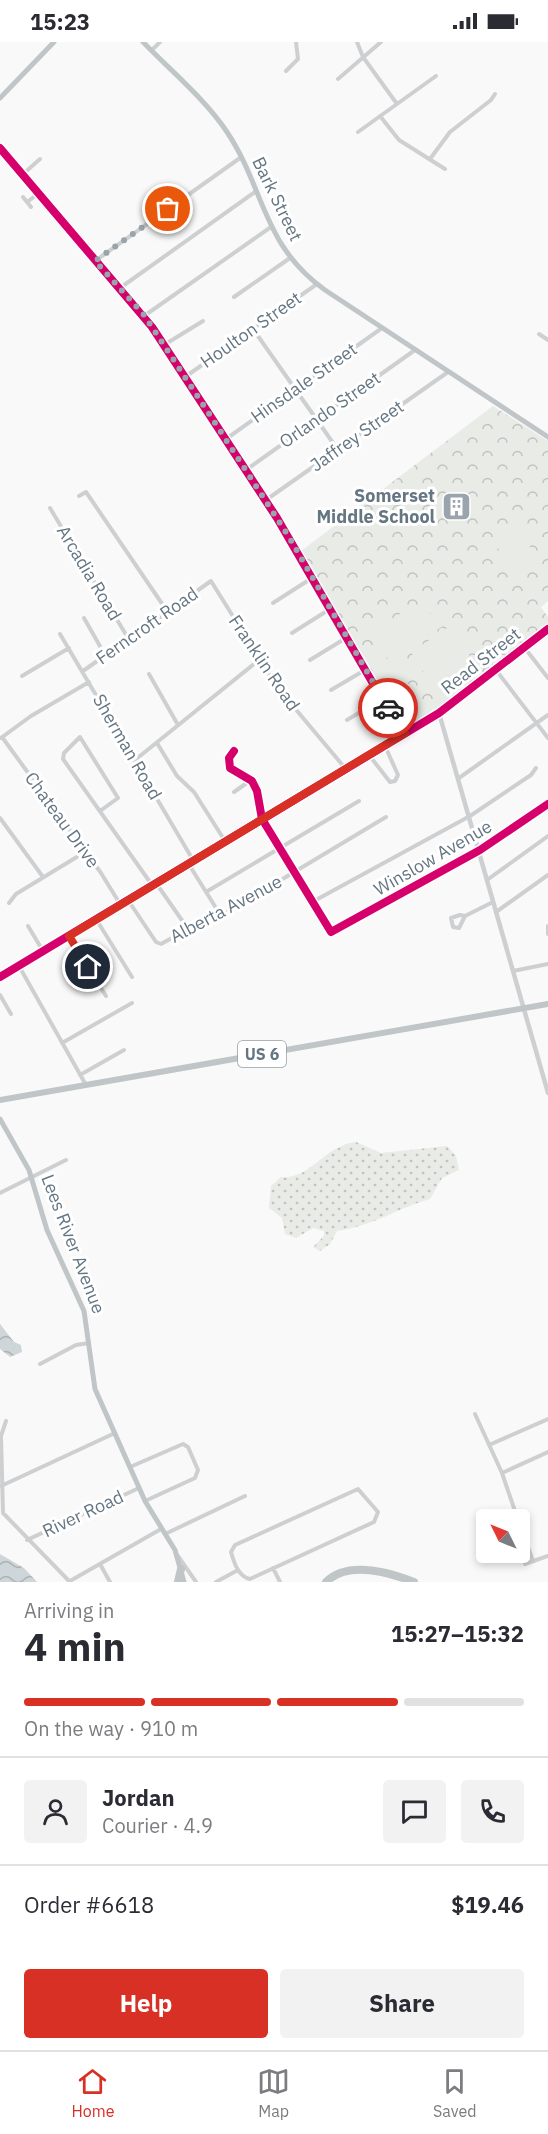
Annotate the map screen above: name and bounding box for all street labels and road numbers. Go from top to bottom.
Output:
street label: Bark Street [247,153,308,245]
street label: Houlton Street [196,286,306,373]
street label: Hinsdale Street [246,337,361,428]
street label: Orlando Street [275,366,385,453]
street label: Jaffrey Street [305,395,408,476]
street label: Arcadia Road [52,521,127,624]
street label: Ferncroft Road [91,582,202,669]
street label: Franklin Road [224,610,305,715]
street label: Read Street [436,622,525,699]
street label: Sherman Road [88,690,167,804]
street label: Chateau Drive [20,767,105,872]
street label: Winslow Avenue [370,814,496,901]
street label: Alberta Avenue [166,869,286,948]
road number: US 6 [238,1041,286,1067]
street label: Lees River Avenue [36,1171,111,1317]
street label: River Road [39,1485,127,1542]

